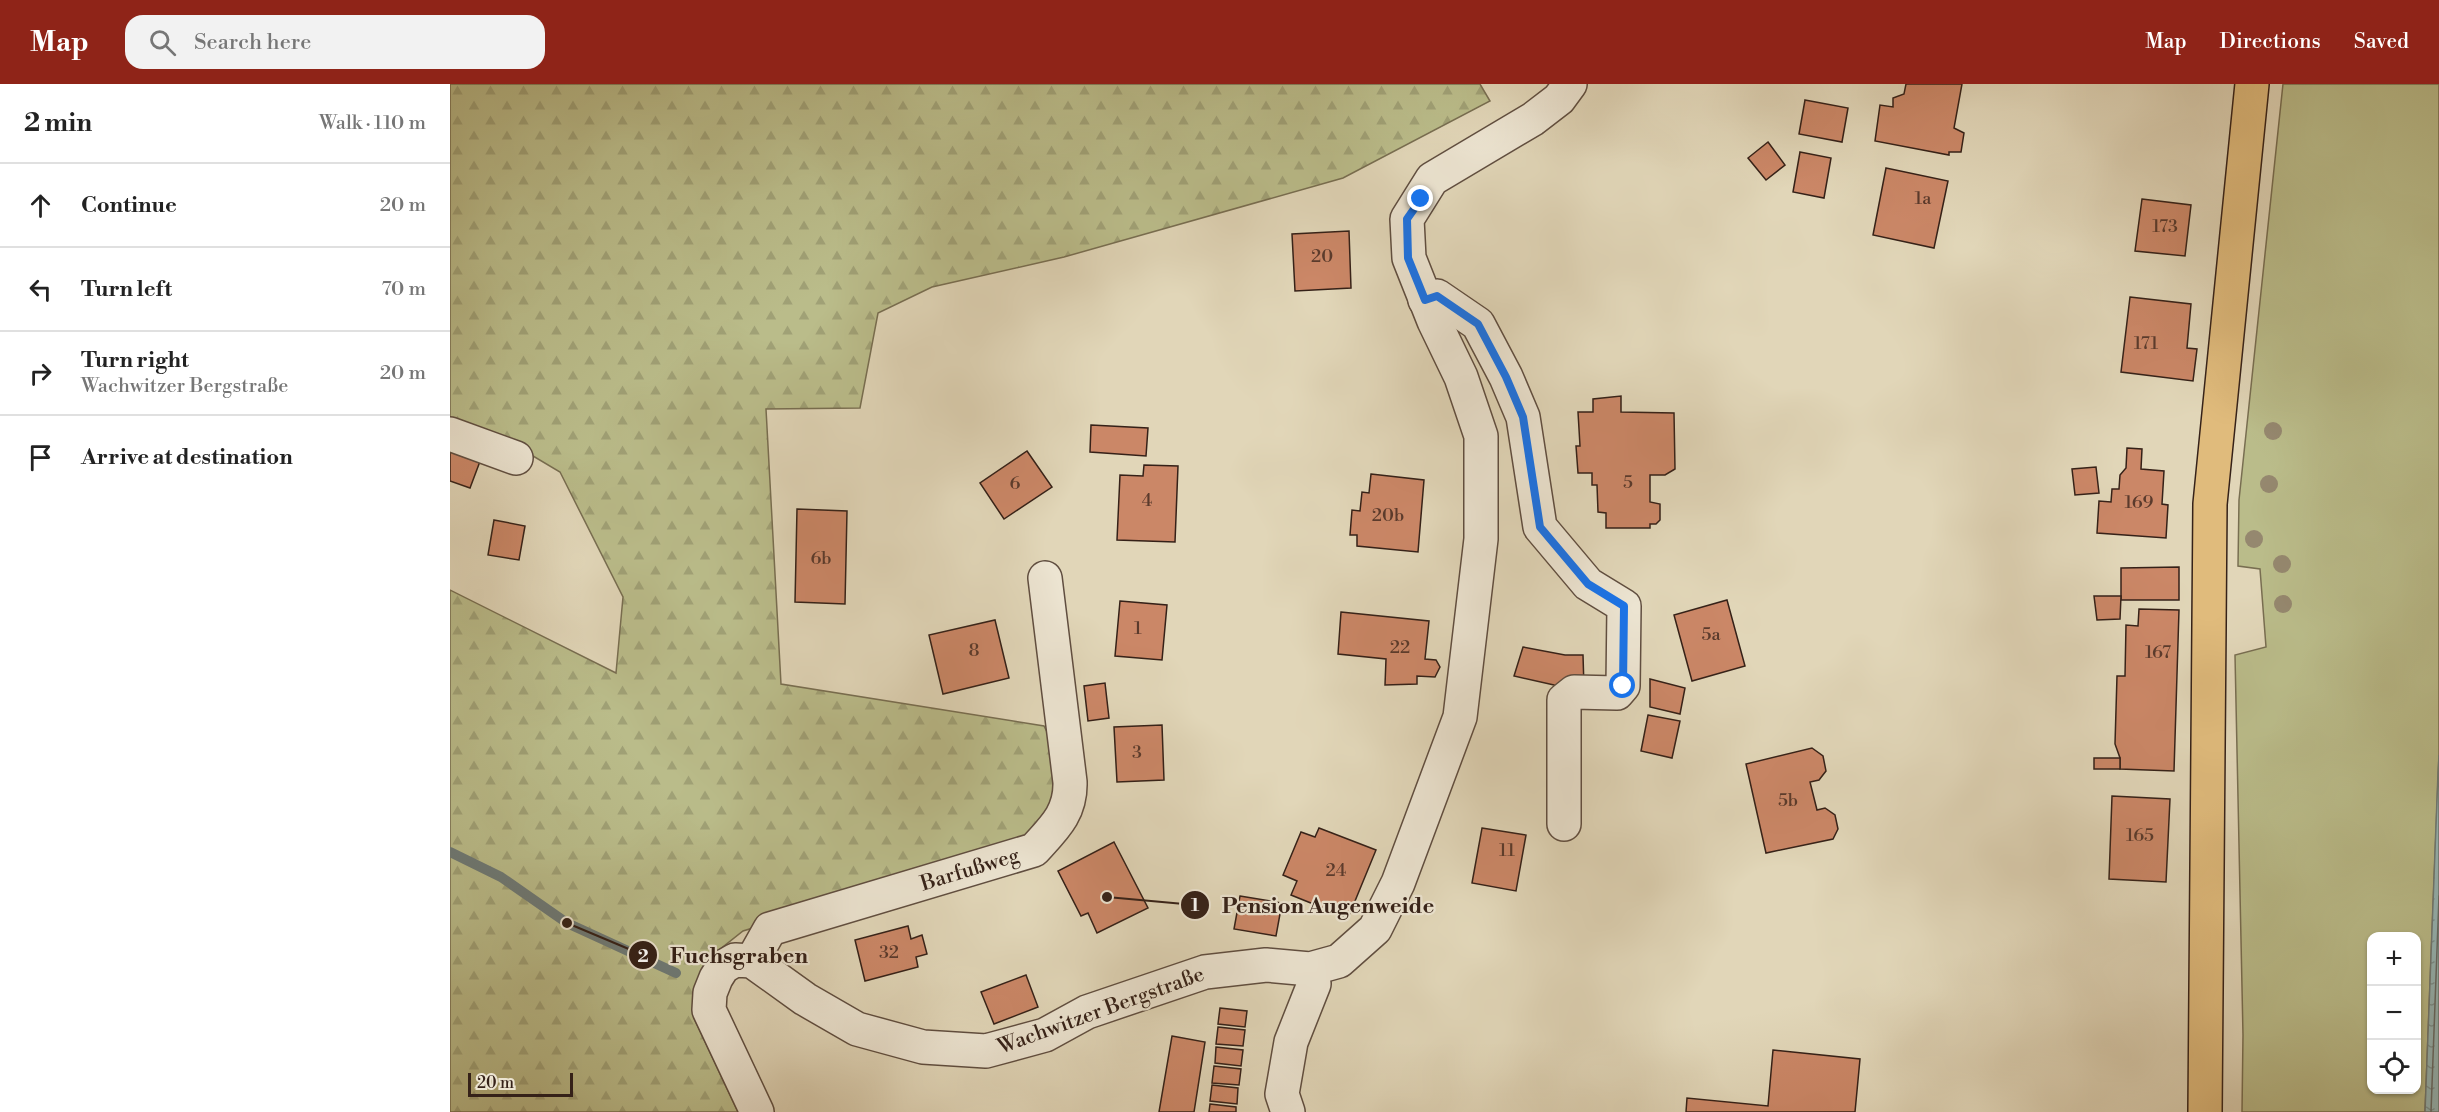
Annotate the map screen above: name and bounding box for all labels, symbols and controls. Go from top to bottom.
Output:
search box [125,15,545,69]
text: Map [30,25,89,60]
icon: search [146,26,179,59]
text: Search here [194,29,311,56]
text: Map [2145,29,2187,55]
text: Directions [2220,29,2321,55]
text: Saved [2354,29,2409,55]
text: 2 min [24,107,92,139]
text: Walk · 110 m [319,111,426,136]
route end [1407,185,1433,211]
house number: 1a [1915,187,1932,210]
icon: ahead [24,189,57,222]
text: Continue [81,192,177,219]
text: 20 m [380,193,426,218]
house number: 173 [2152,215,2178,238]
house number: 20 [1311,245,1333,268]
icon: left [24,273,57,306]
text: Turn left [81,276,172,303]
text: 70 m [382,277,426,302]
house number: 171 [2134,332,2158,355]
text: Turn right [81,347,189,374]
icon: right [24,357,57,390]
text: 20 m [380,361,426,386]
text: Wachwitzer Bergstraße [81,374,288,399]
icon: arrive [24,441,57,474]
text: Arrive at destination [81,444,293,471]
house number: 5 [1623,471,1633,494]
house number: 6 [1010,472,1021,495]
house number: 4 [1142,489,1153,512]
house number: 169 [2125,491,2154,514]
house number: 20b [1372,504,1404,527]
house number: 6b [810,547,832,570]
house number: 1 [1134,617,1142,640]
house number: 5a [1701,623,1721,646]
house number: 22 [1390,636,1410,659]
house number: 8 [968,639,980,662]
house number: 167 [2145,641,2171,664]
route start [1609,672,1635,698]
house number: 3 [1132,741,1142,764]
house number: 5b [1778,789,1798,812]
house number: 165 [2126,824,2154,847]
house number: 11 [1499,839,1515,862]
street label: Barfußweg [916,843,1023,898]
house number: 24 [1325,859,1347,882]
callout: Pension Augenweide [1180,885,1447,925]
text: Pension Augenweide [1222,893,1434,920]
text: 1 [1191,894,1200,917]
map controls [2367,932,2421,1094]
button: + [2367,932,2421,986]
callout: Fuchsgraben [628,935,820,975]
house number: 32 [879,941,899,964]
text: Fuchsgraben [670,943,808,970]
text: 2 [637,945,649,968]
street label: Wachwitzer Bergstraße [993,962,1208,1061]
button: − [2367,986,2421,1040]
button: locate [2367,1040,2421,1094]
scale bar [468,1070,573,1098]
text: 20 m [477,1073,514,1093]

